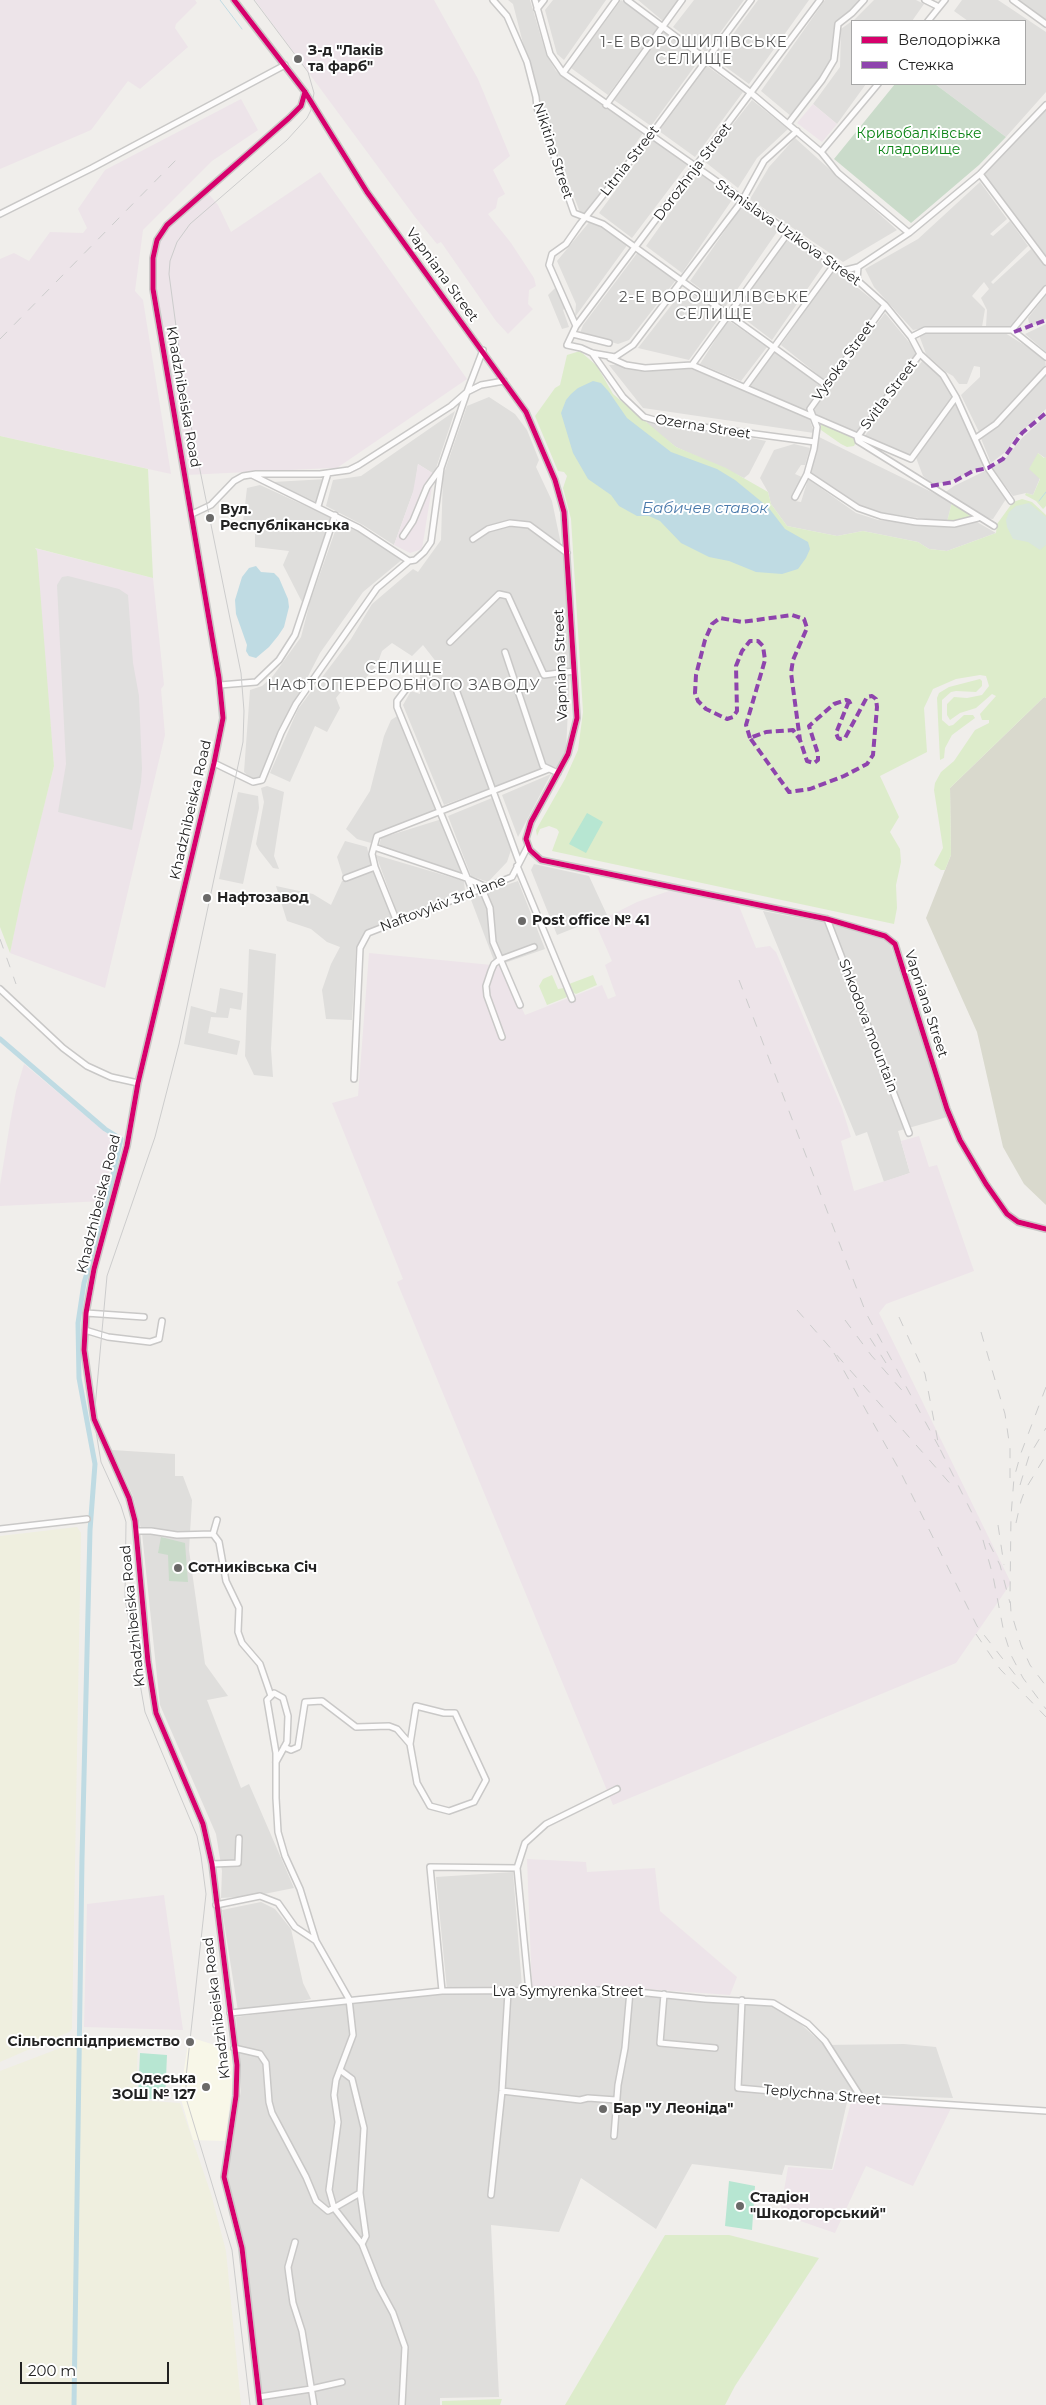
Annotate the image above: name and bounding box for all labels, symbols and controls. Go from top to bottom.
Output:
legend [851,20,1026,85]
text: Велодоріжка [898,30,1001,49]
district label: 1-Е ВОРОШИЛІВСЬКЕ СЕЛИЩЕ [598,34,790,69]
place label: З-д "Лаків та фарб" [308,43,383,75]
marker: З-д "Лаків та фарб" [292,53,304,65]
text: Стежка [898,55,954,74]
street label: Nikitina Street [530,101,576,201]
street label: Dorozhnja Street [651,120,735,224]
street label: Litnia Street [597,122,663,200]
park label: Кривобалківське кладовище [856,126,982,158]
street label: Stanislava Uzikova Street [712,176,864,290]
street label: Vapniana Street [402,225,482,325]
district label: 2-Е ВОРОШИЛІВСЬКЕ СЕЛИЩЕ [617,289,811,324]
street label: Vysoka Street [809,317,879,405]
street label: Khadzhibeiska Road [162,325,204,469]
street label: Svitla Street [857,357,921,433]
street label: Ozerna Street [654,411,752,443]
water label: Бабичев ставок [642,500,768,518]
place label: Вул. Республіканська [220,502,349,534]
marker: Вул. Республіканська [204,512,216,524]
street label: Vapniana Street [551,609,571,721]
district label: СЕЛИЩЕ НАФТОПЕРЕРОБНОГО ЗАВОДУ [264,660,544,695]
street label: Khadzhibeiska Road [167,739,215,881]
street label: Naftovykiv 3rd lane [378,872,508,936]
place label: Нафтозавод [217,890,309,906]
marker: Нафтозавод [201,892,213,904]
place label: Post office № 41 [532,913,650,929]
marker: Post office № 41 [516,915,528,927]
street label: Vapniana Street [901,948,951,1060]
street label: Shkodova mountain [835,957,901,1095]
street label: Khadzhibeiska Road [74,1133,124,1275]
street label: Khadzhibeiska Road [117,1544,149,1688]
place label: Сотниківська Січ [188,1560,317,1576]
marker: Сотниківська Січ [172,1562,184,1574]
street label: Khadzhibeiska Road [200,1936,234,2080]
street label: Lva Symyrenka Street [492,1984,644,2000]
place label: Сільгосппідприємство [8,2034,180,2050]
marker: Сільгосппідприємство [184,2036,196,2048]
place label: Одеська ЗОШ № 127 [112,2071,196,2104]
marker: Одеська ЗОШ № 127 [200,2081,212,2093]
street label: Teplychna Street [763,2082,881,2108]
place label: Бар "У Леоніда" [613,2101,733,2117]
marker: Бар "У Леоніда" [597,2103,609,2115]
place label: Стадіон "Шкодогорський" [750,2190,886,2222]
marker: Стадіон "Шкодогорський" [734,2200,746,2212]
scale bar [22,2352,171,2384]
text: 200 m [28,2361,76,2380]

